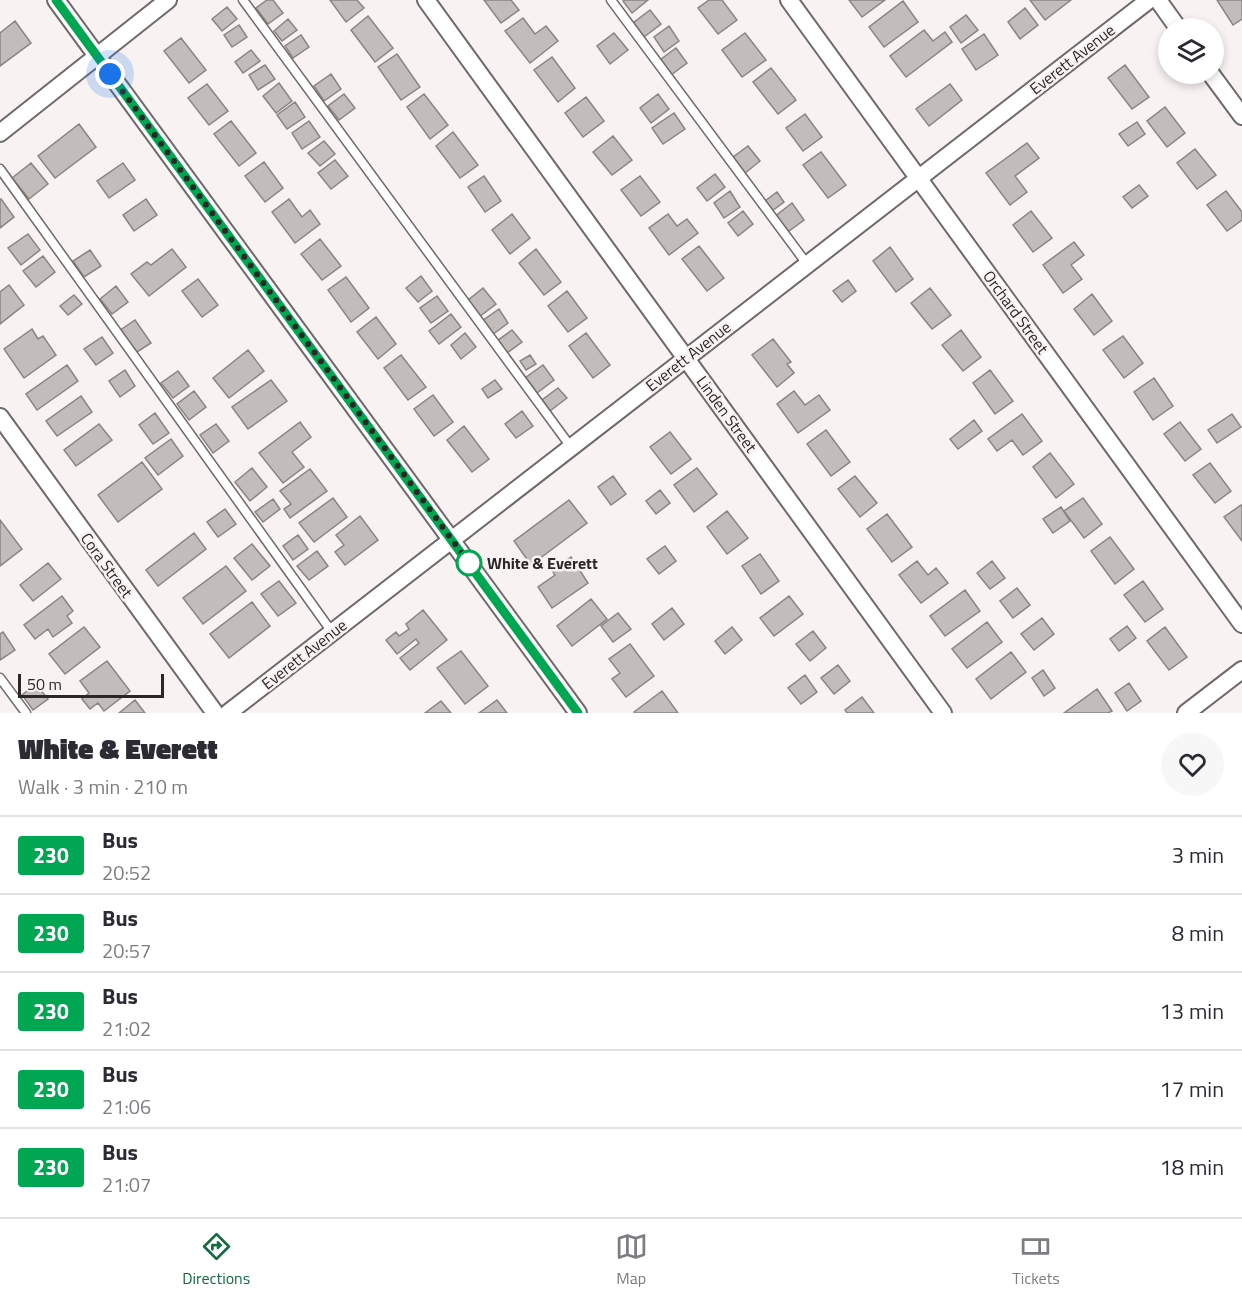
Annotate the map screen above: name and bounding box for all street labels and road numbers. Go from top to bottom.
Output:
street label: Everett Avenue [1024,18,1120,100]
street label: Orchard Street [977,265,1055,359]
street label: Everett Avenue [640,315,736,397]
street label: Linden Street [691,371,763,458]
street label: Cora Street [75,527,139,603]
street label: Everett Avenue [256,613,352,695]

